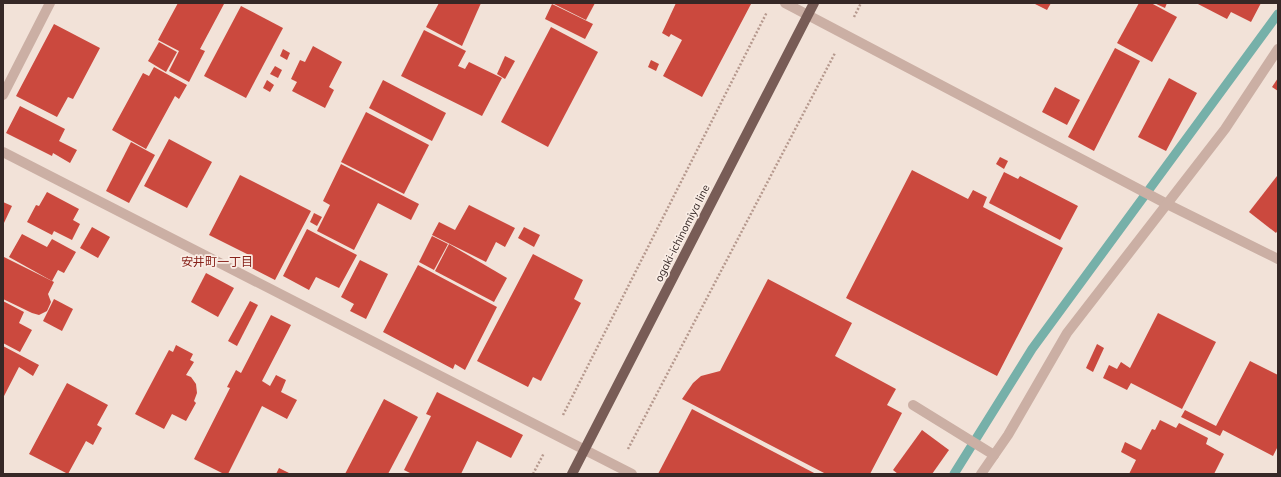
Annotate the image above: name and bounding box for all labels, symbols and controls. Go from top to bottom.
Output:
street label: ogaki-ichinomiya line [651,182,713,284]
district label: 安井町一丁目 [181,254,253,269]

